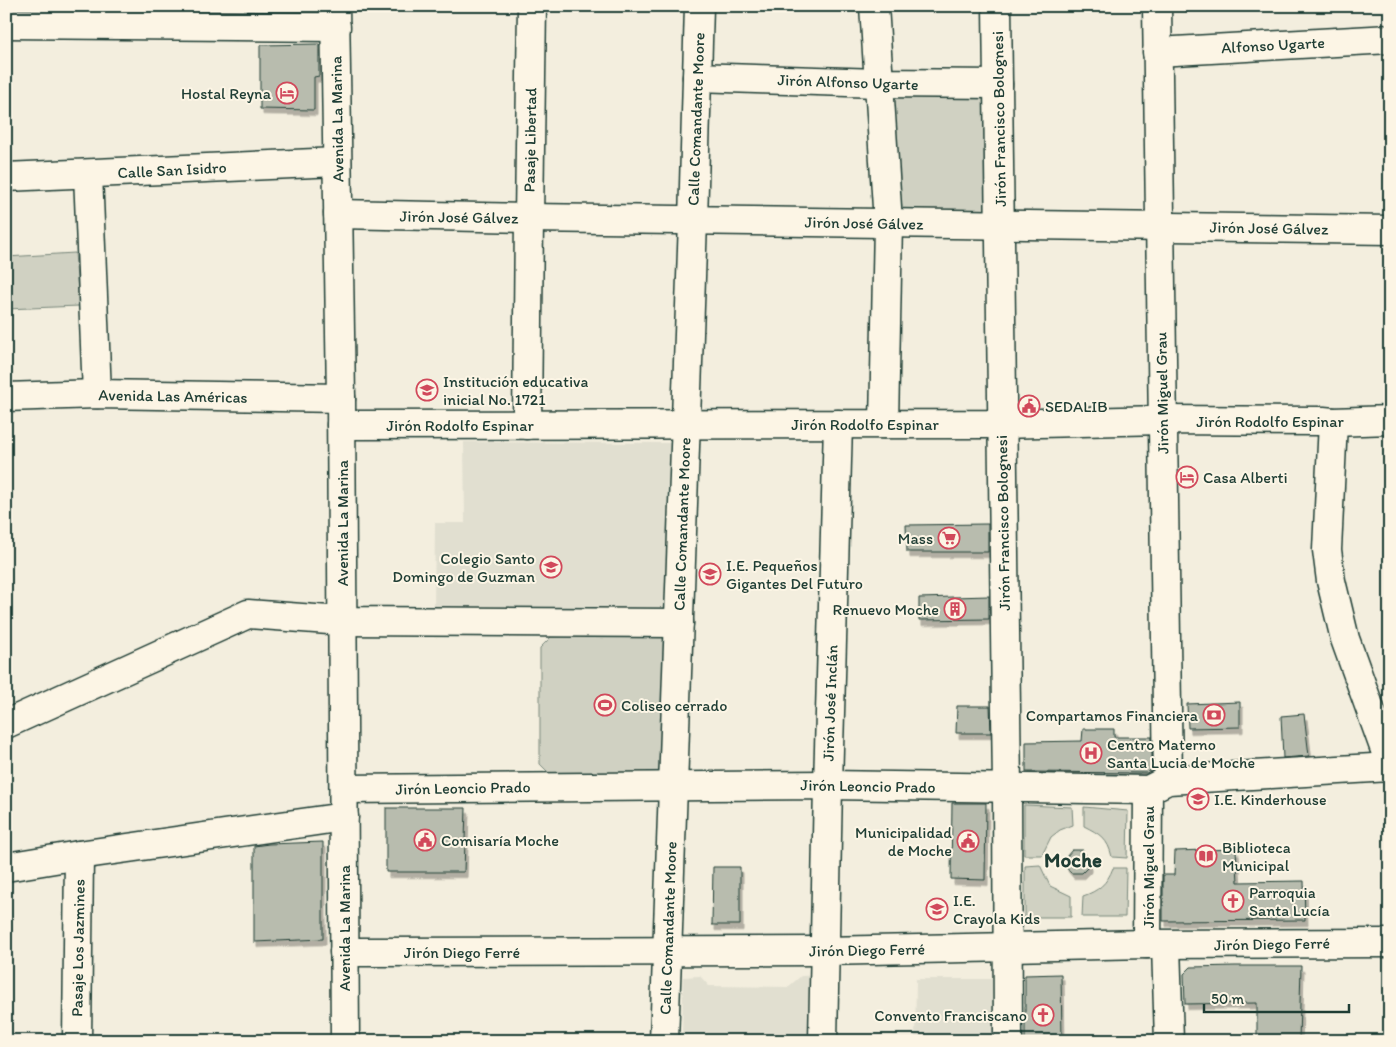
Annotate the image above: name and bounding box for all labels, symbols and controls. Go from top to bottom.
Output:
street label: Jirón Francisco Bolognesi [988,31,1010,207]
street label: Calle Comandante Moore [683,32,709,206]
street label: Alfonso Ugarte [1221,33,1325,57]
street label: Avenida La Marina [326,55,348,182]
street label: Jirón Alfonso Ugarte [777,70,919,94]
hotel icon: Hostal Reyna [275,81,299,105]
place label: Hostal Reyna [181,84,272,103]
street label: Pasaje Libertad [520,87,540,193]
street label: Calle San Isidro [117,158,227,182]
street label: Jirón José Gálvez [399,206,519,228]
street label: Jirón José Gálvez [804,212,924,234]
street label: Jirón José Gálvez [1209,217,1329,239]
street label: Jirón Miguel Grau [1151,332,1173,454]
place label: Institución educativa inicial No. 1721 [443,372,589,409]
school or university icon: Institución educativa inicial No. 1721 [415,378,439,402]
street label: Avenida Las Américas [98,385,248,407]
public building icon: SEDALIB [1017,394,1041,418]
place label: SEDALIB [1045,397,1108,416]
street label: Jirón Rodolfo Espinar [1196,412,1344,431]
street label: Jirón Rodolfo Espinar [791,415,939,434]
street label: Jirón Rodolfo Espinar [386,416,534,435]
street label: Jirón Francisco Bolognesi [992,435,1014,611]
street label: Calle Comandante Moore [669,437,695,611]
street label: Avenida La Marina [333,459,352,586]
hotel icon: Casa Alberti [1175,465,1199,489]
place label: Casa Alberti [1203,468,1288,487]
supermarket icon: Mass [937,526,961,550]
place label: Mass [898,529,933,548]
place label: Colegio Santo Domingo de Guzman [392,549,535,586]
school or university icon: Colegio Santo Domingo de Guzman [539,555,563,579]
place label: I.E. Pequeños Gigantes Del Futuro [726,556,863,593]
school or university icon: I.E. Pequeños Gigantes Del Futuro [698,562,722,586]
building icon: Renuevo Moche [943,597,967,621]
place label: Renuevo Moche [833,600,939,619]
street label: Jirón José Inclán [818,644,842,762]
sports icon: Coliseo cerrado [593,693,617,717]
place label: Coliseo cerrado [621,696,727,715]
bank icon: Compartamos Financiera [1202,703,1226,727]
place label: Compartamos Financiera [1026,706,1199,725]
place label: Centro Materno Santa Lucia de Moche [1107,735,1255,772]
hospital icon: Centro Materno Santa Lucia de Moche [1079,741,1103,765]
street label: Jirón Leoncio Prado [800,775,936,797]
street label: Jirón Leoncio Prado [395,777,531,799]
school or university icon: I.E. Kinderhouse [1186,787,1210,811]
place label: I.E. Kinderhouse [1214,790,1327,809]
street label: Jirón Miguel Grau [1139,806,1158,928]
place label: Municipalidad de Moche [855,823,952,860]
public building icon: Comisaría Moche [413,828,437,852]
public building icon: Municipalidad de Moche [956,829,980,853]
place label: Comisaría Moche [441,831,559,850]
place label: Biblioteca Municipal [1222,838,1291,875]
street label: Calle Comandante Moore [655,841,681,1015]
library icon: Biblioteca Municipal [1194,844,1218,868]
district label: Moche [1044,847,1102,872]
street label: Avenida La Marina [335,864,354,991]
street label: Pasaje Los Jazmines [67,879,89,1017]
place label: Parroquia Santa Lucía [1249,883,1330,920]
church icon: Parroquia Santa Lucía [1221,889,1245,913]
place label: I.E. Crayola Kids [953,891,1040,928]
school or university icon: I.E. Crayola Kids [925,897,949,921]
street label: Jirón Diego Ferré [1214,933,1330,955]
street label: Jirón Diego Ferré [809,939,925,961]
street label: Jirón Diego Ferré [404,943,520,962]
scale bar [1204,982,1348,1014]
text: 50 m [1211,990,1244,1008]
church icon: Convento Franciscano [1031,1003,1055,1027]
place label: Convento Franciscano [874,1006,1027,1025]

